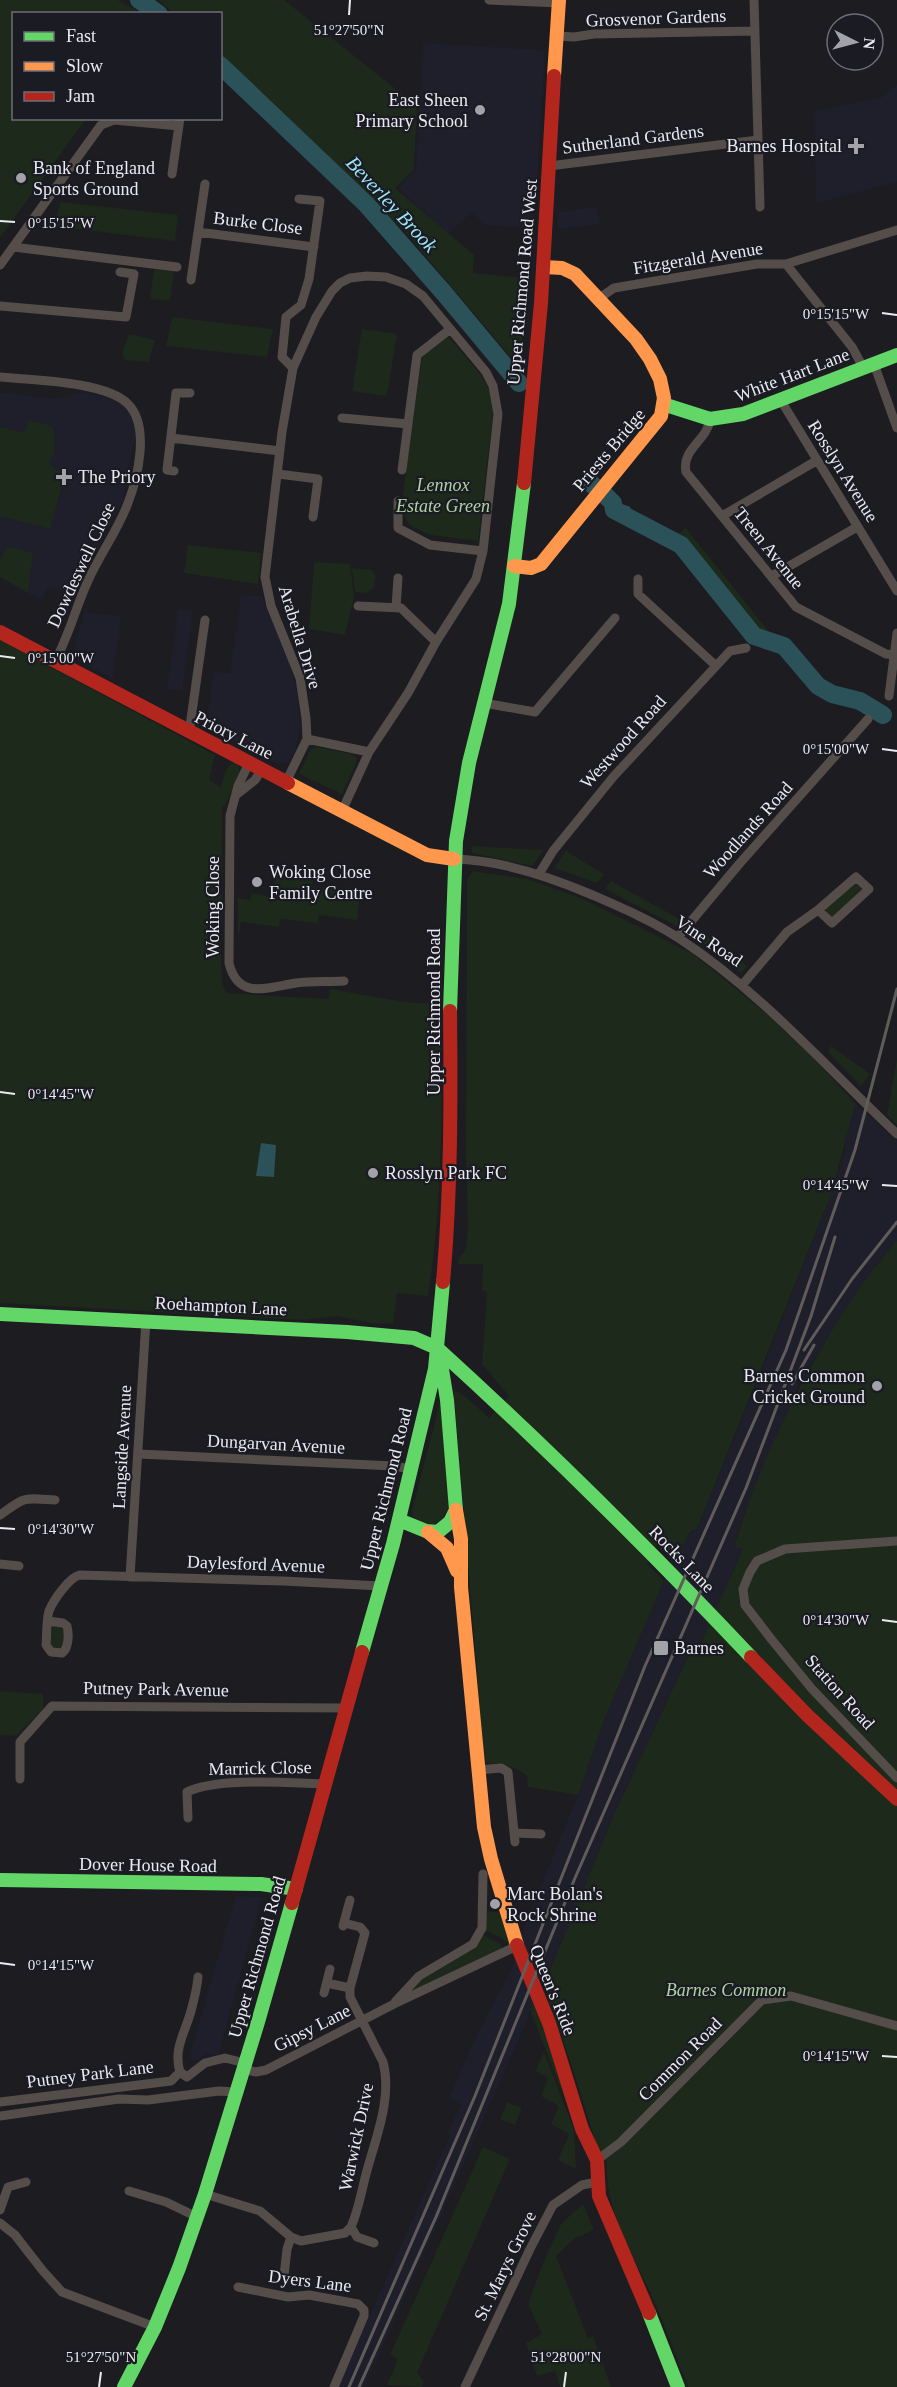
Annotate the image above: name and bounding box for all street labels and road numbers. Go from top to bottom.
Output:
street label: Grosvenor Gardens [585,6,727,30]
street label: Sutherland Gardens [561,120,705,158]
street label: Upper Richmond Road West [503,178,541,386]
street label: Burke Close [212,208,304,238]
street label: Fitzgerald Avenue [632,238,764,278]
street label: White Hart Lane [732,344,852,406]
street label: Priests Bridge [569,405,649,495]
street label: Rosslyn Avenue [804,416,882,526]
street label: Dowdeswell Close [43,499,119,631]
street label: Treen Avenue [730,503,808,593]
street label: Arabella Drive [275,583,325,691]
street label: Westwood Road [576,691,670,793]
street label: Priory Lane [191,707,277,763]
street label: Woodlands Road [699,778,797,882]
street label: Woking Close [203,856,223,958]
street label: Vine Road [672,911,746,971]
street label: Upper Richmond Road [424,929,444,1095]
street label: Roehampton Lane [154,1293,288,1319]
street label: Langside Avenue [109,1384,135,1510]
street label: Upper Richmond Road [356,1406,416,1572]
street label: Dungarvan Avenue [207,1430,345,1458]
street label: Rocks Lane [645,1521,719,1597]
street label: Daylesford Avenue [187,1552,325,1576]
street label: Station Road [801,1651,879,1733]
street label: Putney Park Avenue [83,1678,229,1700]
street label: Marrick Close [208,1757,312,1779]
street label: Dover House Road [79,1854,217,1876]
street label: Upper Richmond Road [224,1874,290,2040]
street label: Queen's Ride [526,1942,580,2038]
street label: Gipsy Lane [270,2000,354,2056]
street label: Common Road [634,2013,726,2105]
street label: Putney Park Lane [25,2056,155,2092]
street label: Warwick Drive [335,2081,377,2193]
street label: St. Marys Grove [470,2208,540,2324]
street label: Dyers Lane [267,2266,353,2296]

